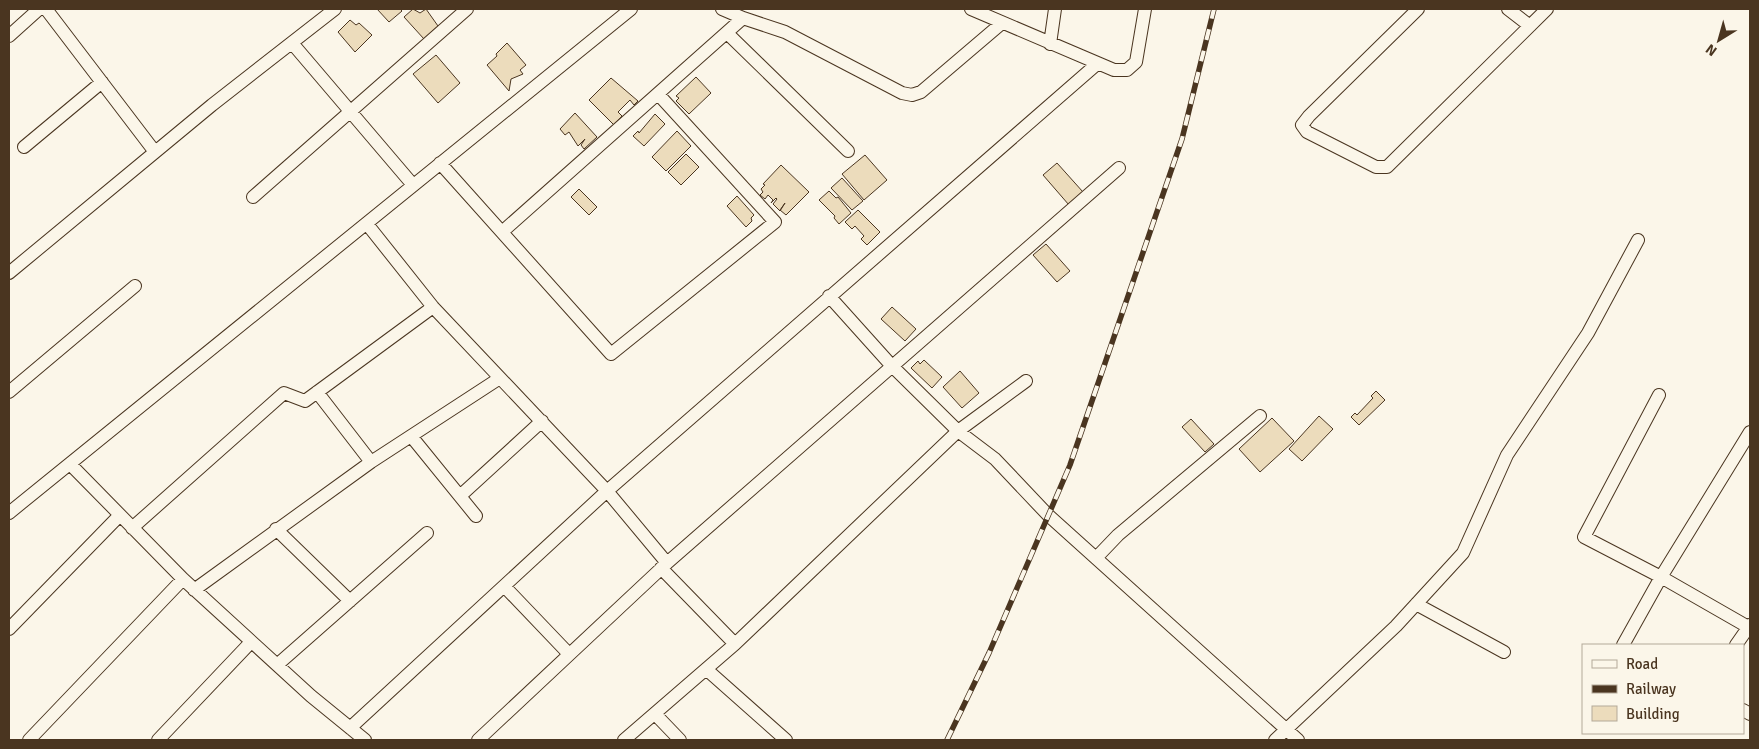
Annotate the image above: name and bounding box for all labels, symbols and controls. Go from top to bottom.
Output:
north arrow [1694,15,1744,65]
text: N [1702,40,1720,60]
legend [1582,644,1744,734]
text: Road [1626,655,1658,673]
text: Railway [1626,680,1676,698]
text: Building [1626,705,1680,723]

